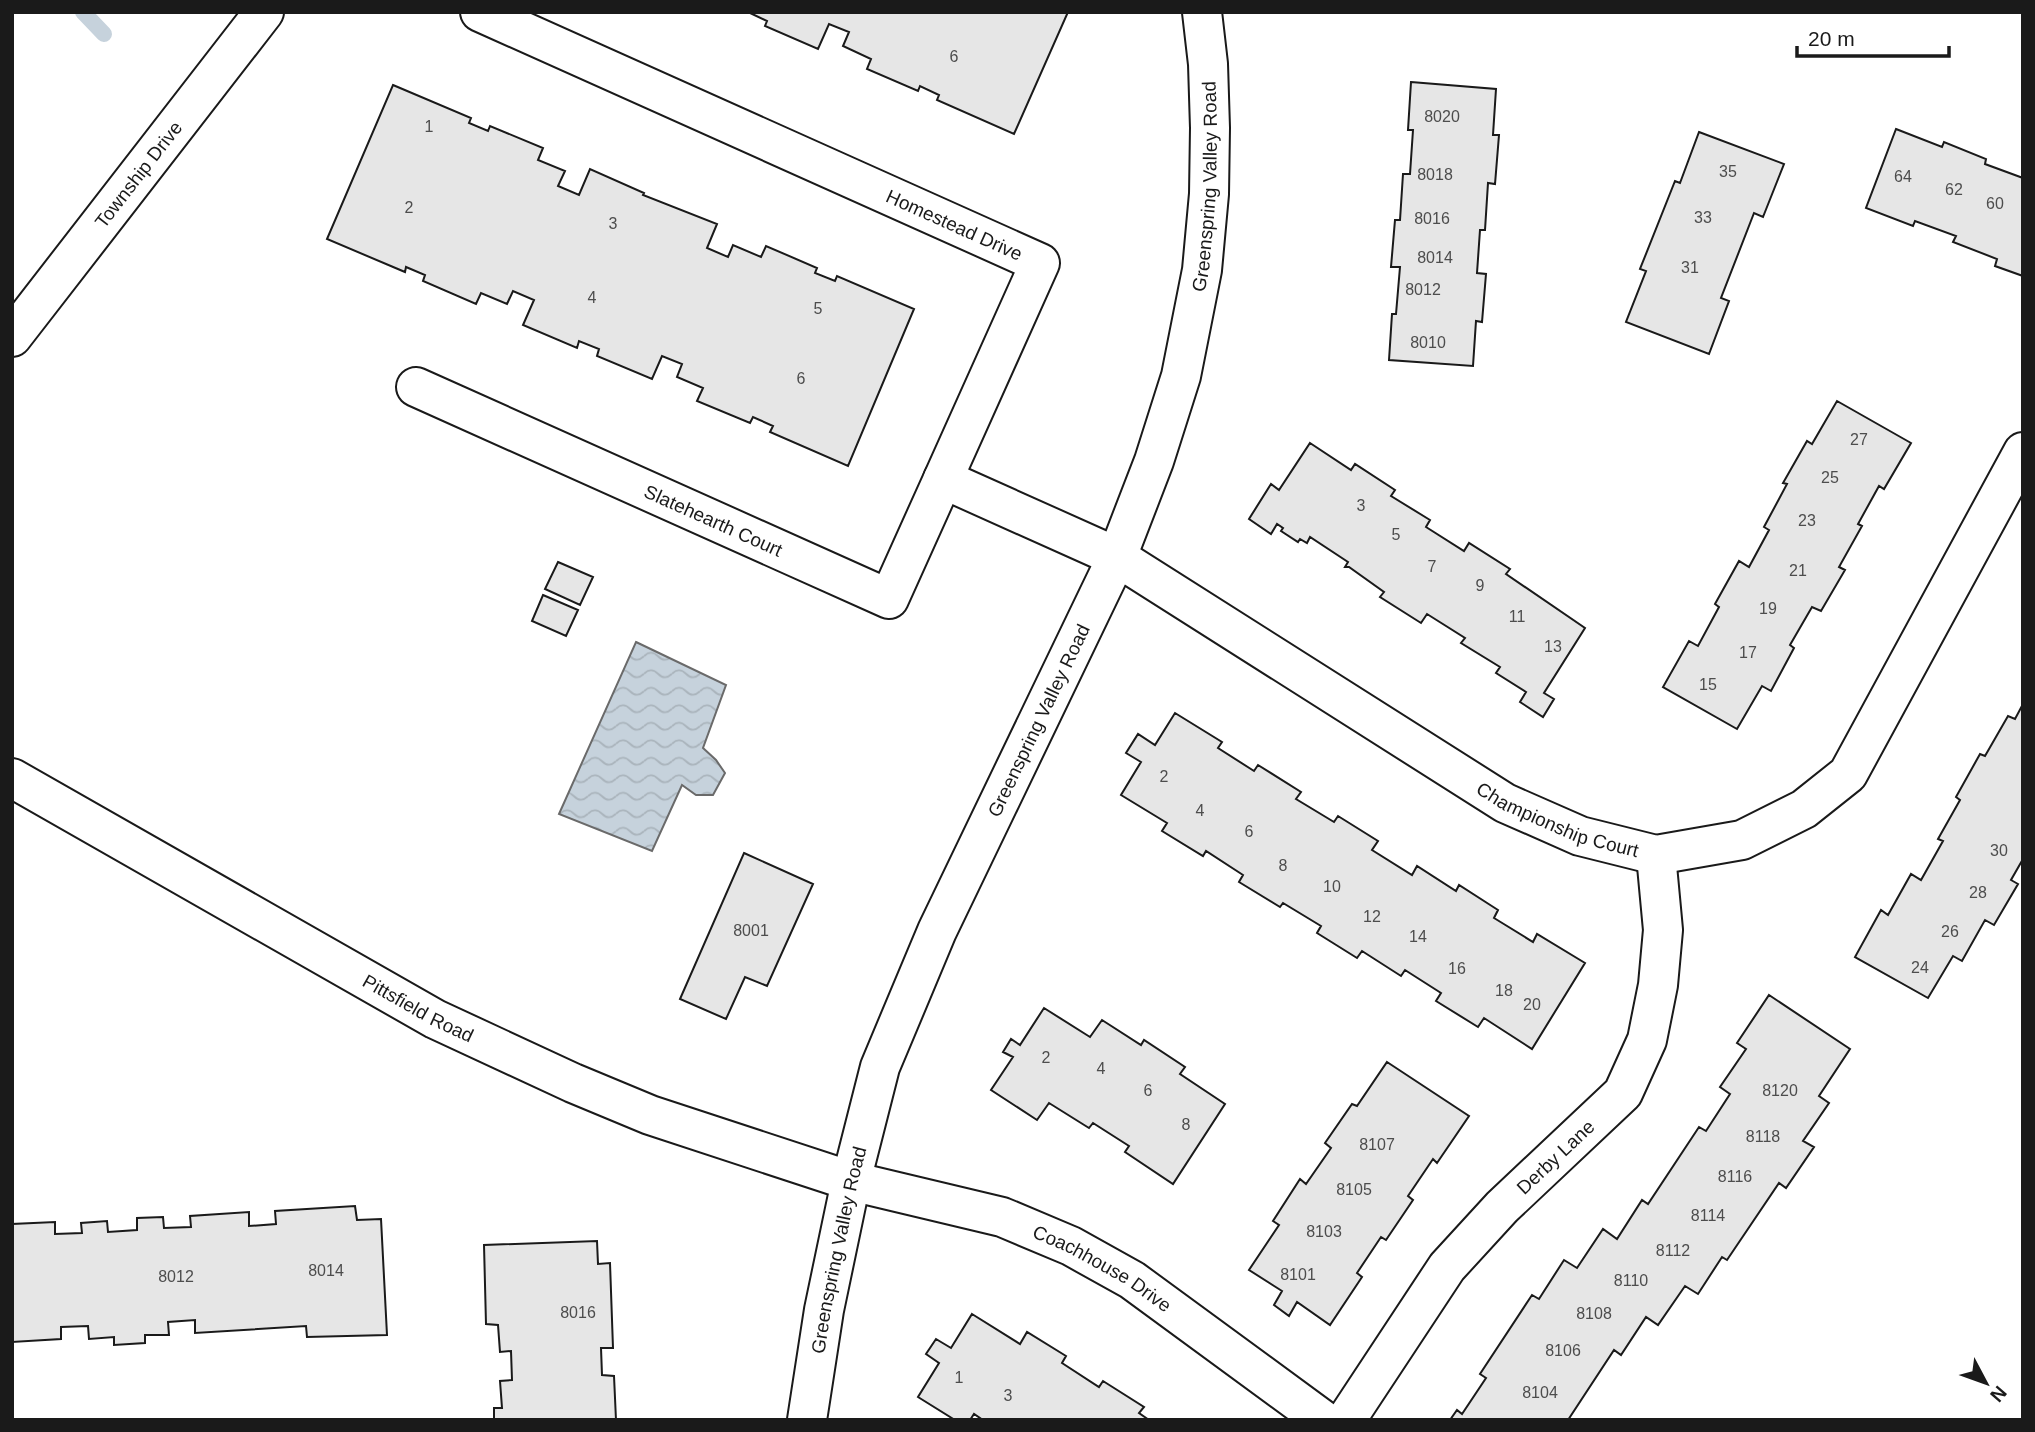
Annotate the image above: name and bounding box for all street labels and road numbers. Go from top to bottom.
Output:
street label: Greenspring Valley Road [1188,81,1221,294]
street label: Township Drive [91,117,186,232]
street label: Homestead Drive [883,186,1026,265]
street label: Slatehearth Court [641,481,786,561]
street label: Greenspring Valley Road [984,621,1094,820]
street label: Championship Court [1473,778,1642,861]
street label: Pittsfield Road [359,970,477,1046]
street label: Derby Lane [1513,1116,1599,1198]
street label: Greenspring Valley Road [807,1144,870,1355]
street label: Coachhouse Drive [1030,1221,1175,1316]

